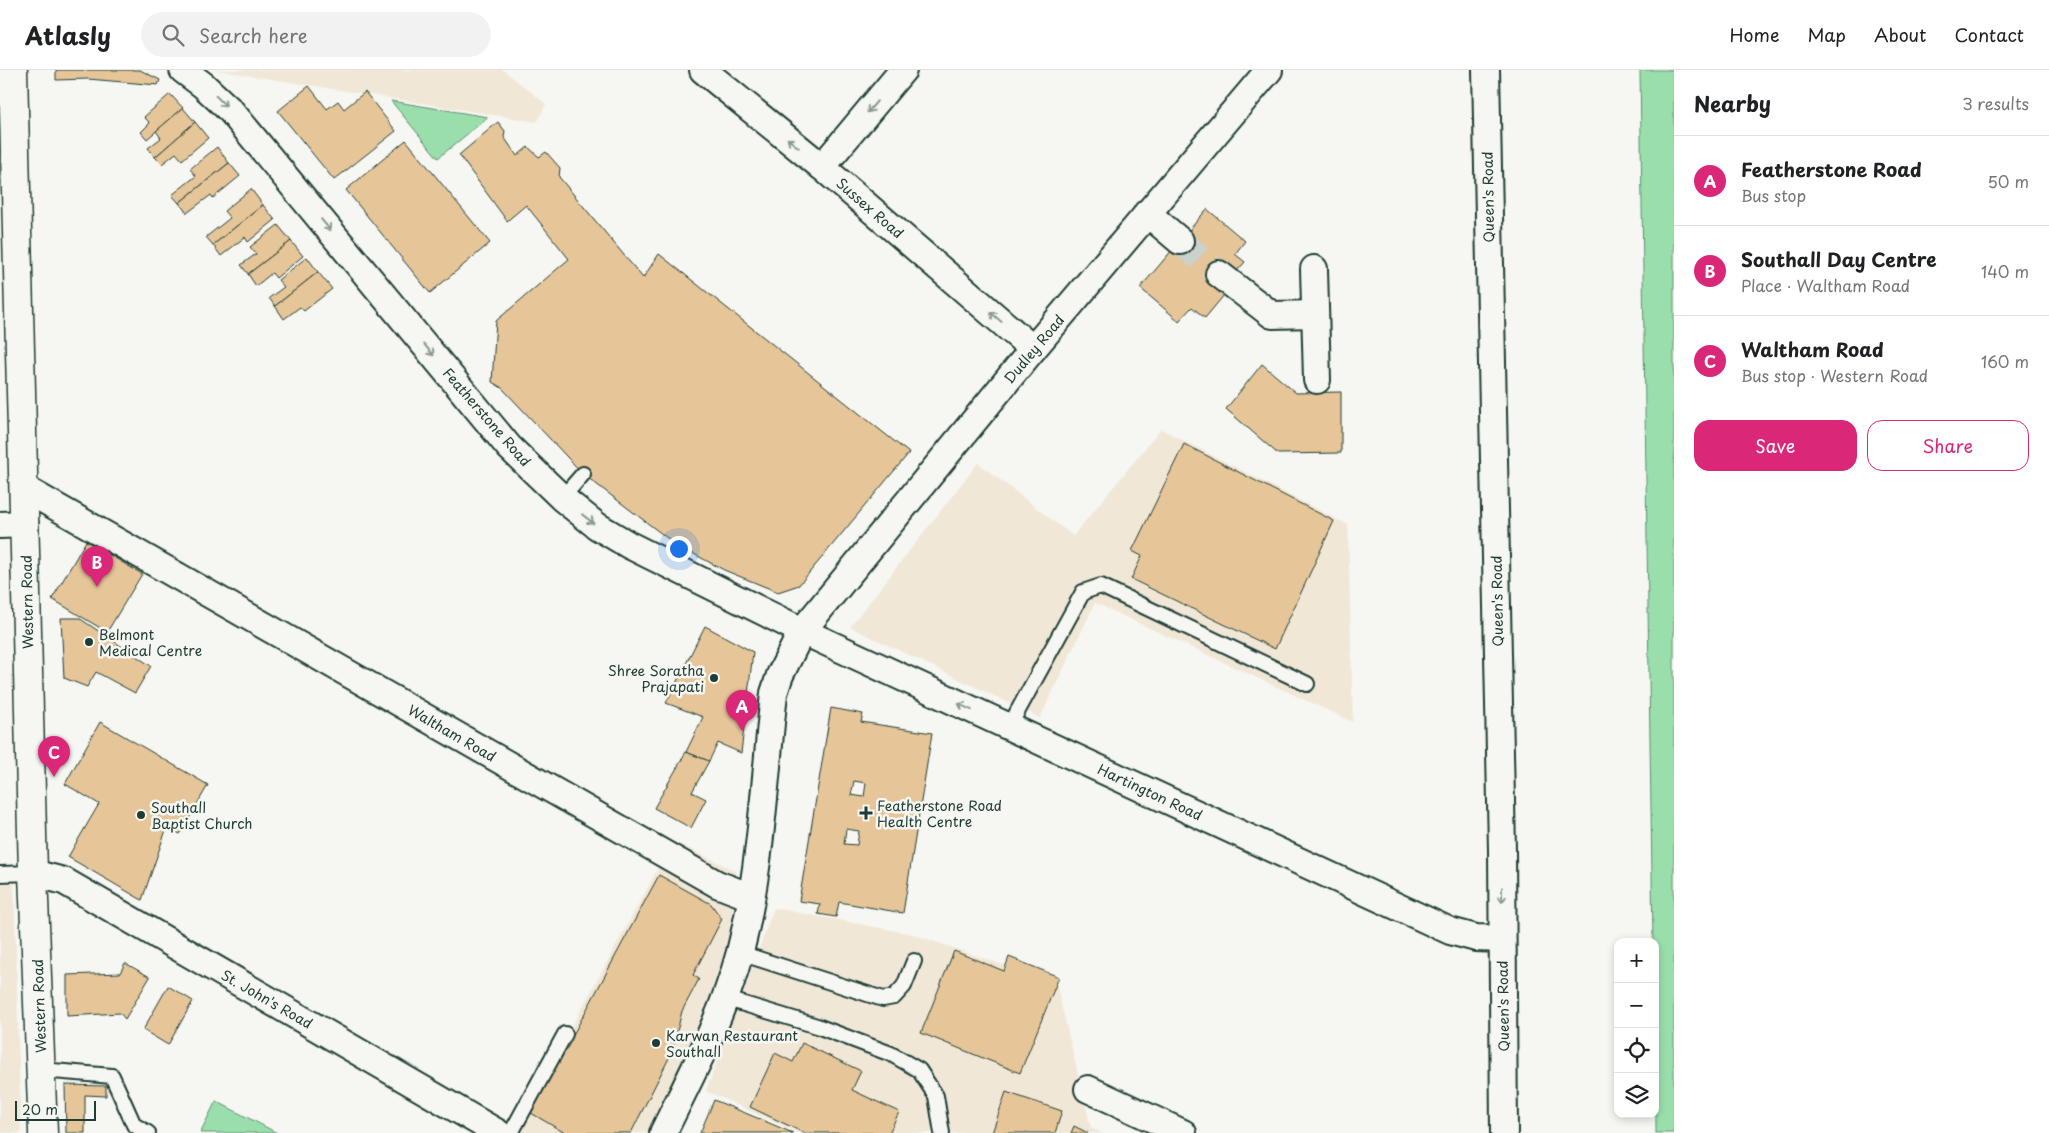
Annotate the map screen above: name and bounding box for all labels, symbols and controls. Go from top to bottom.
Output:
search box [141,12,491,57]
text: Atlasly [25,17,111,53]
icon: search [159,21,187,49]
text: Search here [199,21,308,49]
text: Home [1729,21,1779,48]
text: Map [1807,21,1846,48]
text: About [1874,21,1926,48]
text: Contact [1954,21,2024,48]
text: Nearby [1694,87,1771,119]
text: 3 results [1962,91,2029,115]
one-way arrow [214,95,227,107]
one-way arrow [866,101,877,114]
one-way arrow [787,138,800,149]
street label: Queen's Road [1477,151,1499,243]
text: Featherstone Road [1741,155,1922,183]
text: A [1704,169,1716,193]
text: 50 m [1988,169,2029,193]
street label: Sussex Road [832,173,908,243]
text: Bus stop [1741,183,1806,207]
one-way arrow [320,219,331,232]
text: Southall Day Centre [1741,245,1937,273]
text: B [1705,259,1715,283]
text: 140 m [1981,259,2029,283]
text: Place · Waltham Road [1741,273,1910,297]
street label: Dudley Road [999,310,1069,388]
one-way arrow [990,312,1003,323]
text: Waltham Road [1741,335,1884,363]
one-way arrow [424,344,435,357]
text: C [1704,349,1716,373]
text: 160 m [1981,349,2029,373]
street label: Featherstone Road [438,363,536,471]
text: Bus stop · Western Road [1741,363,1928,387]
button: Save [1694,420,1857,471]
button: Share [1867,420,2029,471]
one-way arrow [581,514,594,525]
your location [666,536,692,562]
pin: B [81,546,113,587]
street label: Western Road [16,555,38,649]
street label: Queen's Road [1486,555,1508,647]
place label: Belmont Medical Centre [99,624,202,661]
marker: Belmont Medical Centre [83,636,95,648]
place label: Shree Soratha Prajapati [608,660,704,697]
marker: Shree Soratha Prajapati [708,672,720,684]
pin: A [726,690,758,731]
street label: Waltham Road [404,699,500,767]
one-way arrow [958,701,973,711]
pin: C [38,736,70,777]
street label: Hartington Road [1094,759,1206,825]
place label: Featherstone Road Health Centre [877,795,1002,832]
place label: Southall Baptist Church [151,797,252,834]
marker: Featherstone Road Health Centre [859,806,873,820]
marker: Southall Baptist Church [135,809,147,821]
one-way arrow [1497,886,1507,902]
map controls [1614,938,1659,1118]
button: + [1614,938,1659,983]
street label: Western Road [27,959,51,1053]
street label: Queen's Road [1492,960,1514,1052]
street label: St. John's Road [217,964,317,1034]
button: − [1614,983,1659,1028]
place label: Karwan Restaurant Southall [666,1025,798,1062]
button: locate [1614,1028,1659,1073]
marker: Karwan Restaurant Southall [650,1037,662,1049]
button: layers [1614,1073,1659,1118]
scale bar [15,1098,96,1121]
text: 20 m [22,1099,58,1120]

